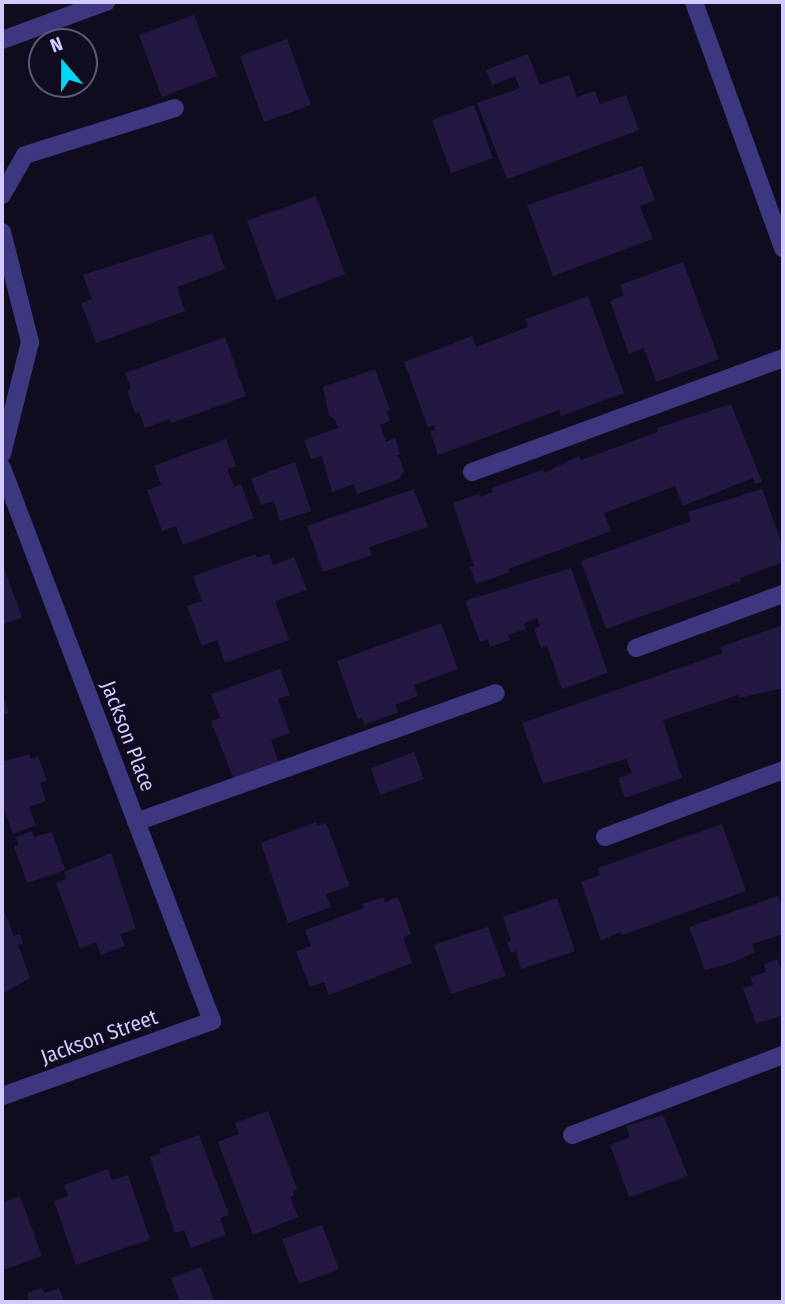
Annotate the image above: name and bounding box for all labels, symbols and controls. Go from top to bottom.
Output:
north arrow [28,28,98,98]
text: N [47,32,66,57]
street label: Jackson Place [95,677,161,795]
street label: Jackson Street [37,1004,161,1070]

